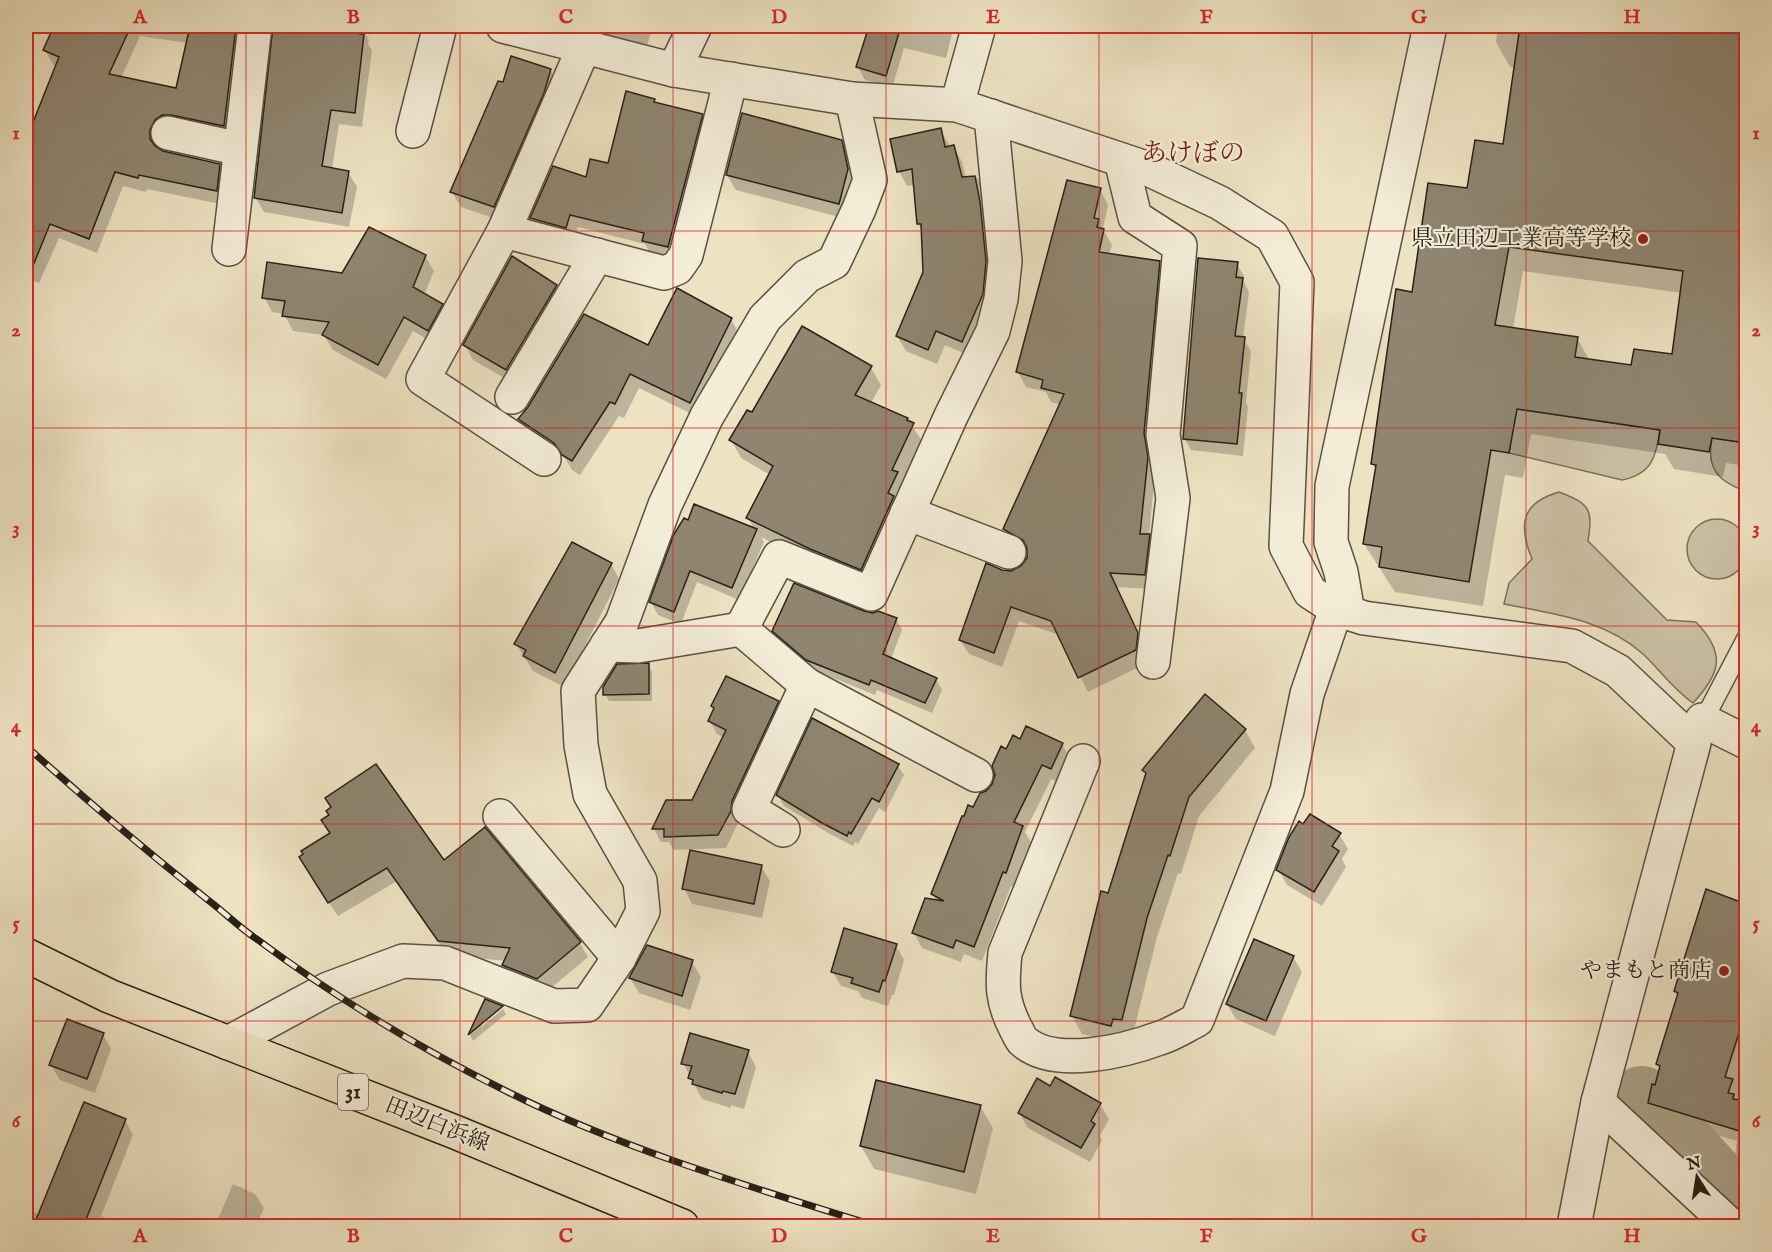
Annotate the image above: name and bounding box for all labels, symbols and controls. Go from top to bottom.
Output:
text: A [132,5,148,30]
text: B [346,5,360,30]
text: C [559,5,573,30]
text: D [771,5,787,30]
text: E [986,5,1000,30]
text: F [1200,5,1213,30]
text: G [1411,5,1428,30]
text: H [1623,5,1641,30]
text: 1 [12,121,20,146]
text: 1 [1752,121,1760,146]
district label: あけぼの [1141,137,1245,170]
place label: 県立田辺工業高等学校 [1411,225,1631,253]
marker: 県立田辺工業高等学校 [1636,232,1650,246]
text: 2 [11,318,21,343]
text: 2 [1751,318,1761,343]
text: 3 [12,516,20,541]
text: 3 [1752,516,1760,541]
text: 4 [11,714,22,739]
text: 4 [1751,714,1762,739]
text: 5 [12,911,20,936]
text: 5 [1752,911,1760,936]
place label: やまもと商店 [1580,957,1712,985]
marker: やまもと商店 [1717,964,1731,978]
road number: 31 [338,1074,368,1110]
street label: 田辺白浜線 [381,1091,493,1159]
text: 6 [12,1109,22,1134]
text: 6 [1752,1109,1762,1134]
north arrow [1667,1147,1727,1207]
text: N [1684,1153,1703,1176]
text: A [132,1224,148,1249]
text: B [346,1224,360,1249]
text: C [559,1224,573,1249]
text: D [771,1224,787,1249]
text: E [986,1224,1000,1249]
text: F [1200,1224,1213,1249]
text: G [1411,1224,1428,1249]
text: H [1623,1224,1641,1249]

